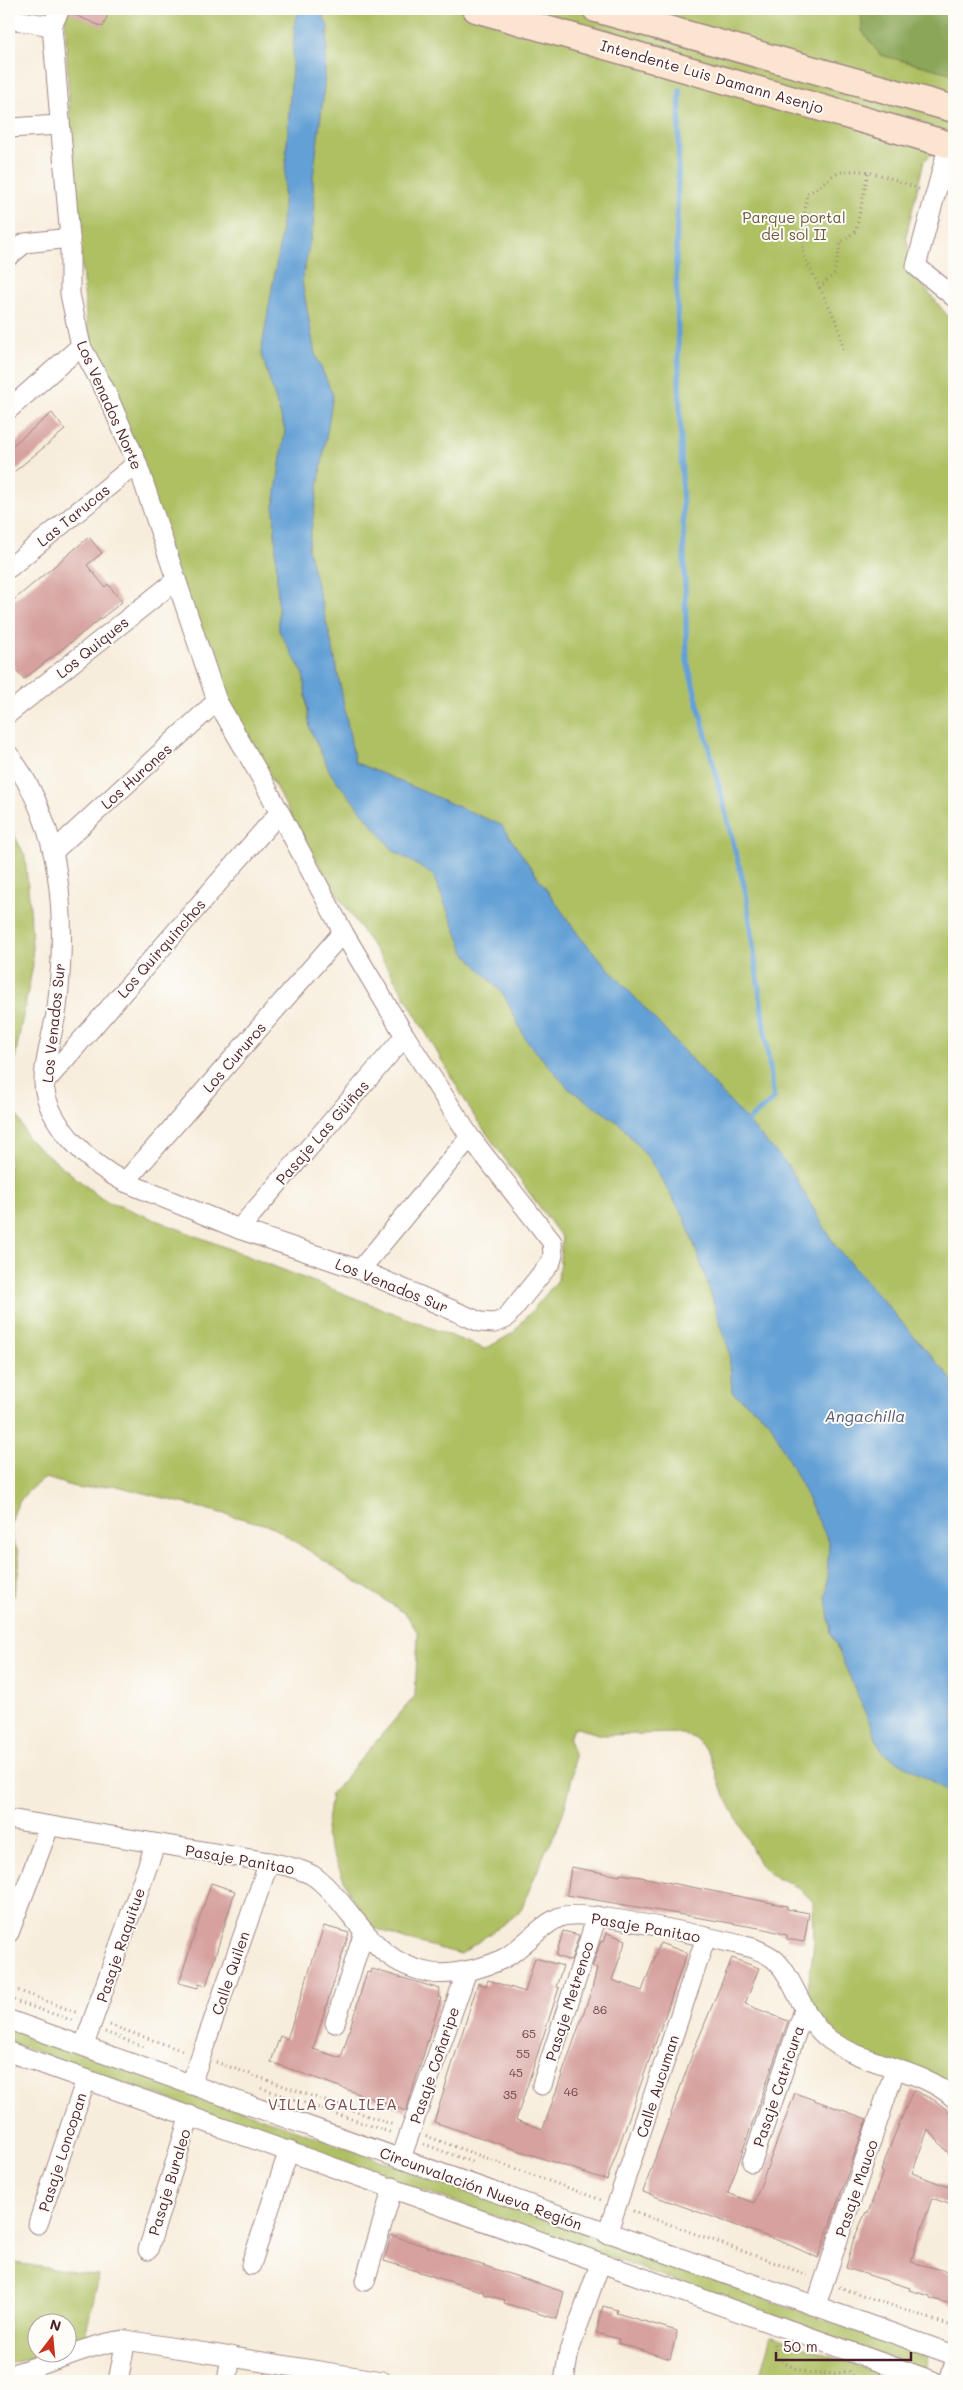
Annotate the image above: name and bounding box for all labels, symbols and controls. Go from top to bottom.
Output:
street label: Intendente Luis Damann Asenjo [598,35,826,118]
park label: Parque portal del sol II [742,207,846,244]
street label: Los Venados Norte [73,337,147,473]
street label: Las Tarucas [32,479,114,551]
street label: Los Quiques [52,612,132,682]
street label: Los Hurones [96,739,176,813]
street label: Los Quirquinchos [112,894,210,1002]
street label: Los Venados Sur [37,962,69,1084]
street label: Los Cururos [198,1018,270,1096]
street label: Pasaje Las Güiñas [271,1075,373,1189]
street label: Los Venados Sur [333,1253,451,1317]
water label: Angachilla [825,1405,905,1426]
street label: Pasaje Panitao [184,1840,296,1878]
street label: Pasaje Raquitue [91,1885,149,2005]
street label: Pasaje Panitao [590,1908,702,1946]
street label: Calle Quilen [206,1928,254,2018]
street label: Pasaje Metrenco [540,1938,598,2064]
house number: 86 [593,2001,607,2017]
street label: Pasaje Coñaripe [405,2004,463,2126]
street label: Pasaje Catricura [748,2023,808,2149]
house number: 65 [522,2025,536,2041]
street label: Calle Aucuman [631,2032,683,2140]
house number: 55 [516,2045,530,2061]
house number: 45 [509,2064,523,2080]
house number: 46 [564,2083,578,2099]
house number: 35 [503,2086,517,2102]
street label: Pasaje Loncopan [33,2090,91,2214]
district label: VILLA GALILEA [268,2093,398,2114]
street label: Pasaje Buraleo [143,2126,195,2238]
street label: Pasaje Mauco [830,2137,882,2239]
street label: Circunvalación Nueva Región [377,2142,585,2234]
north arrow [28,2312,78,2362]
text: N [48,2314,63,2336]
scale bar [776,2330,910,2362]
text: 50 m [783,2336,818,2356]

